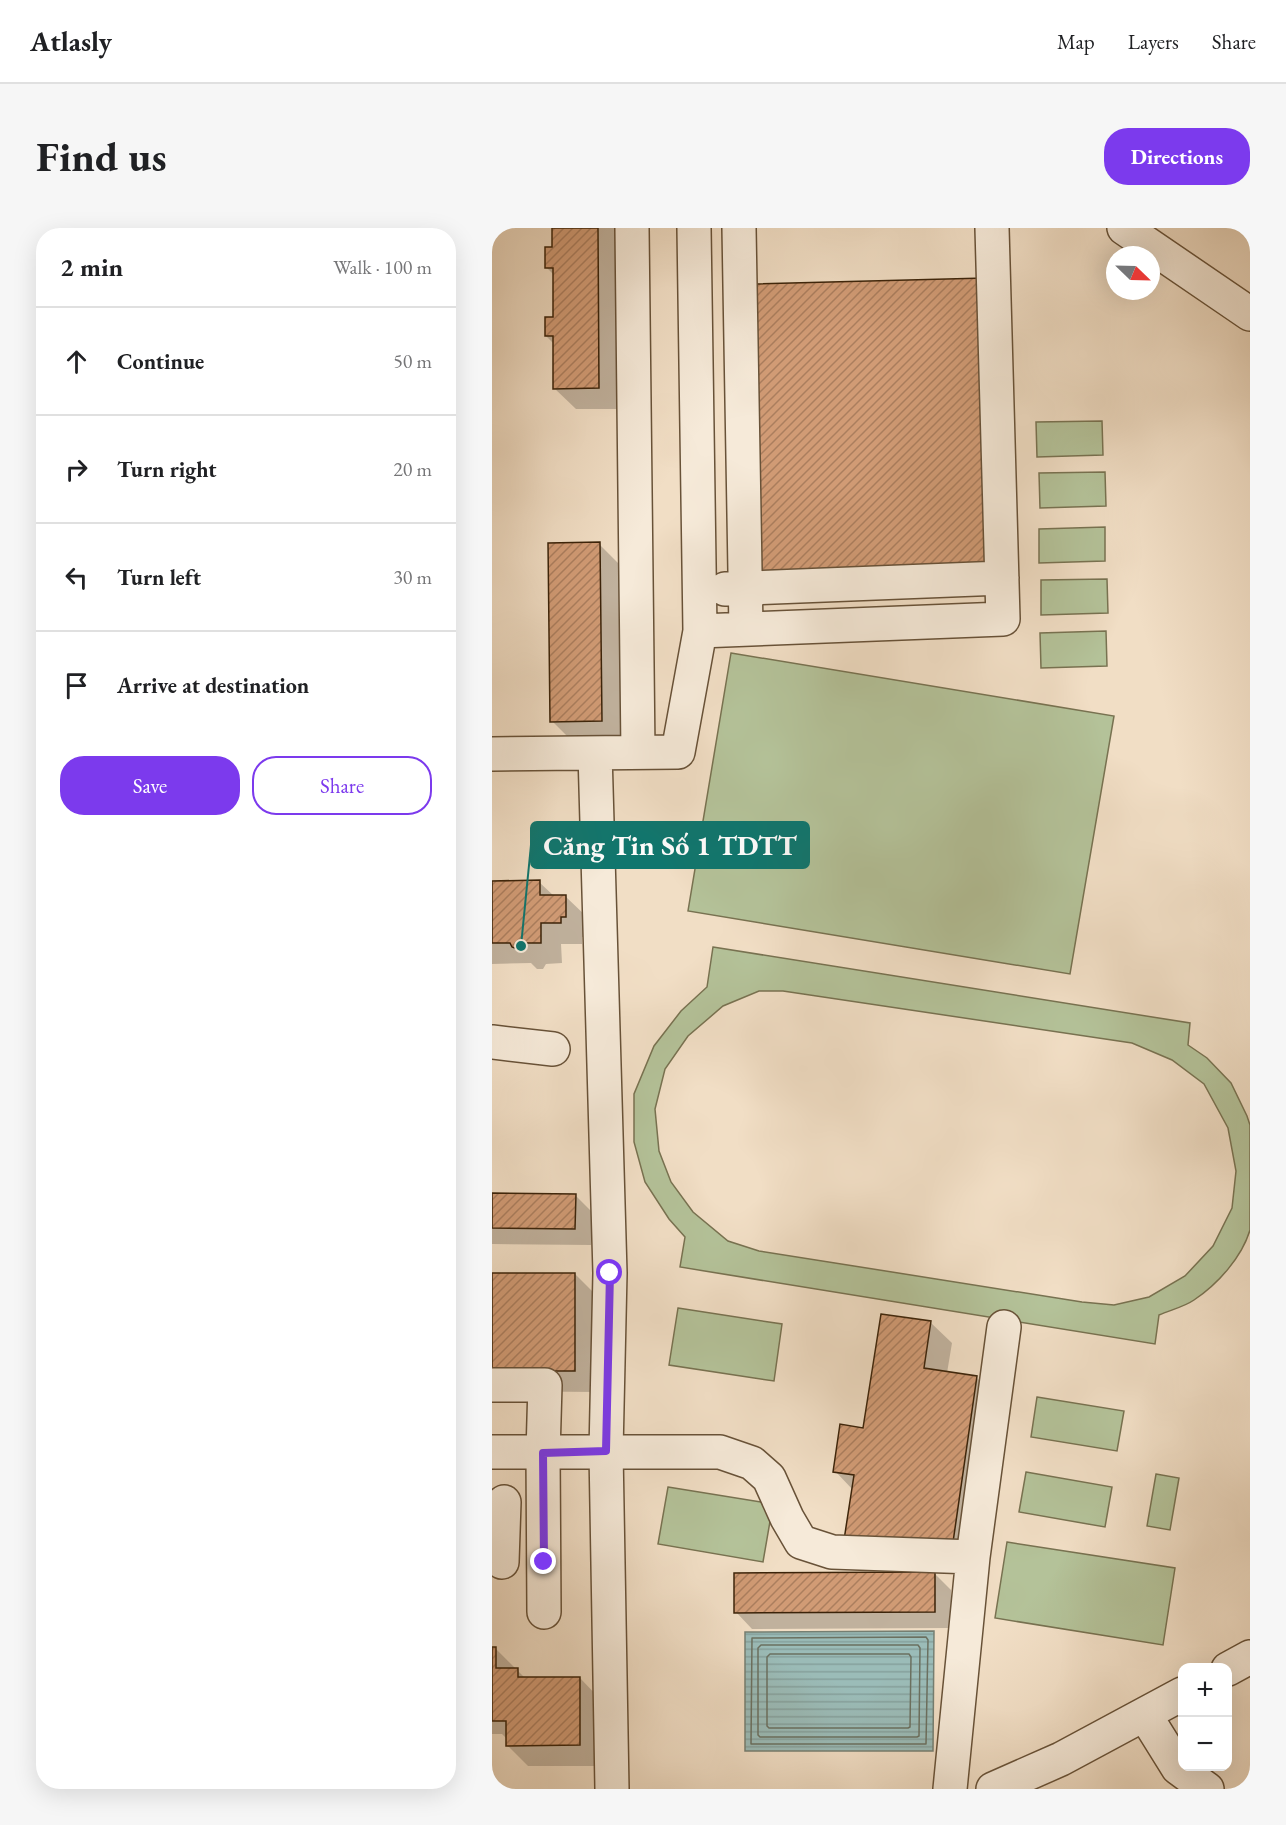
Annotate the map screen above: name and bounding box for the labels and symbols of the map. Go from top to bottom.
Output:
north arrow [1106,246,1160,300]
callout: Căng Tin Số 1 TDTT [531,822,809,868]
text: Căng Tin Số 1 TDTT [543,827,797,863]
route start [596,1259,622,1285]
route end [530,1548,556,1574]

